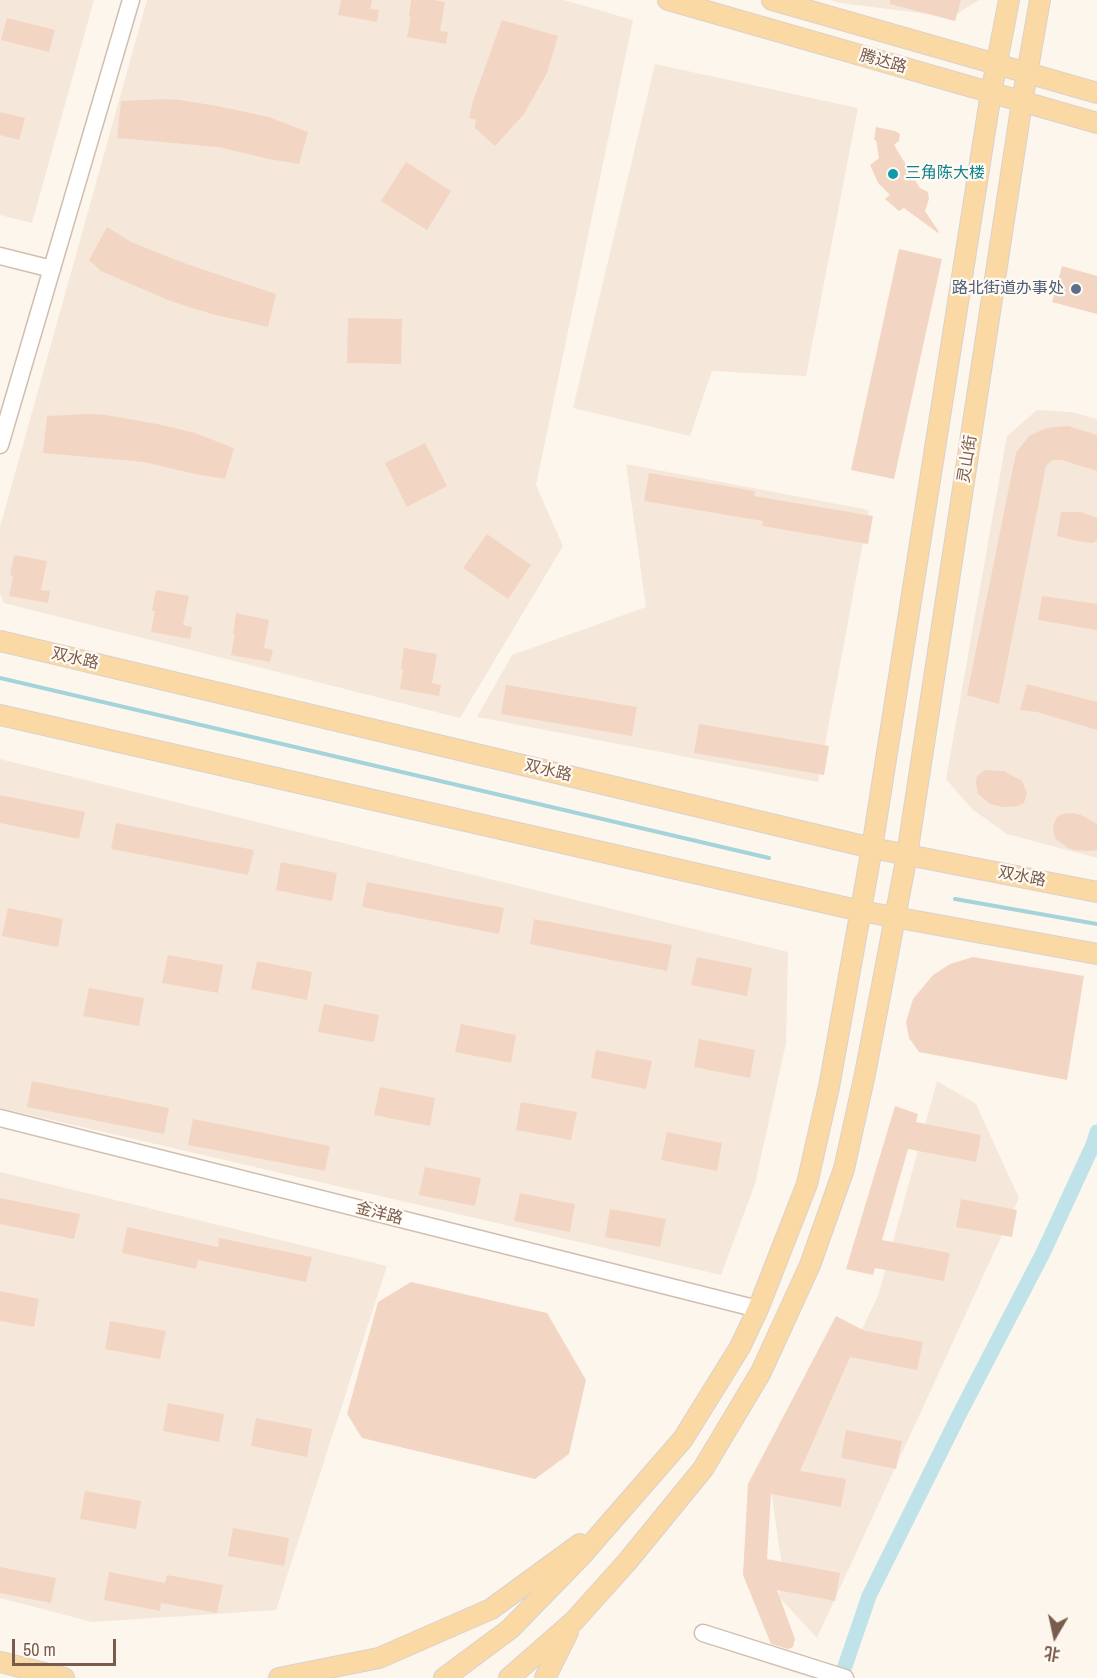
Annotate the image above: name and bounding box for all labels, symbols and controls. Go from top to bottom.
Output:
street label: 腾达路 [857,46,909,78]
place label: 三角陈大楼 [905,164,985,184]
marker: 三角陈大楼 [886,167,900,181]
place label: 路北街道办事处 [952,279,1064,299]
marker: 路北街道办事处 [1069,282,1083,296]
street label: 灵山街 [955,434,981,484]
street label: 双水路 [49,644,101,674]
street label: 双水路 [522,756,574,786]
street label: 双水路 [997,863,1047,891]
street label: 金洋路 [353,1199,405,1229]
north arrow [1025,1606,1085,1666]
scale bar [15,1627,118,1665]
text: 50 m [23,1637,56,1662]
text: 北 [1043,1642,1062,1666]

